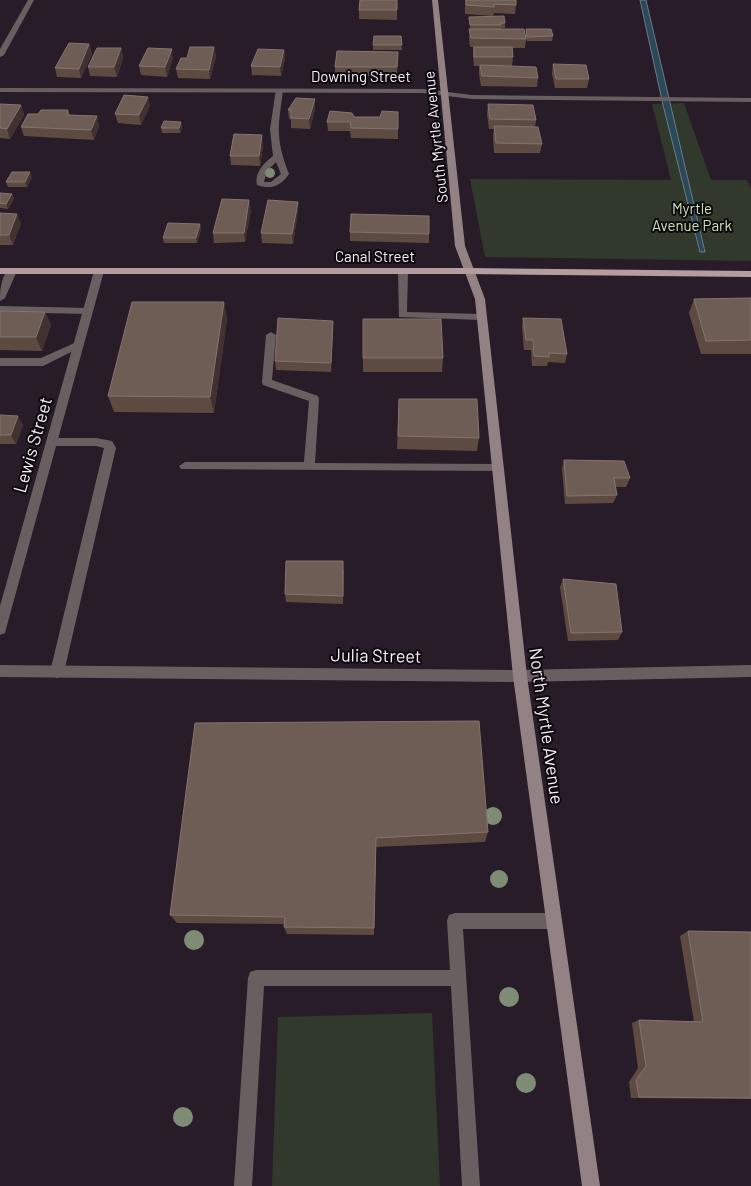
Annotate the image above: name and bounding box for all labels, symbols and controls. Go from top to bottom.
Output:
street label: Downing Street [311,67,411,85]
street label: South Myrtle Avenue [419,70,451,204]
park label: Myrtle Avenue Park [652,199,733,234]
street label: Canal Street [335,247,415,265]
street label: Lewis Street [8,394,56,495]
street label: Julia Street [330,643,422,667]
street label: North Myrtle Avenue [525,646,569,805]

